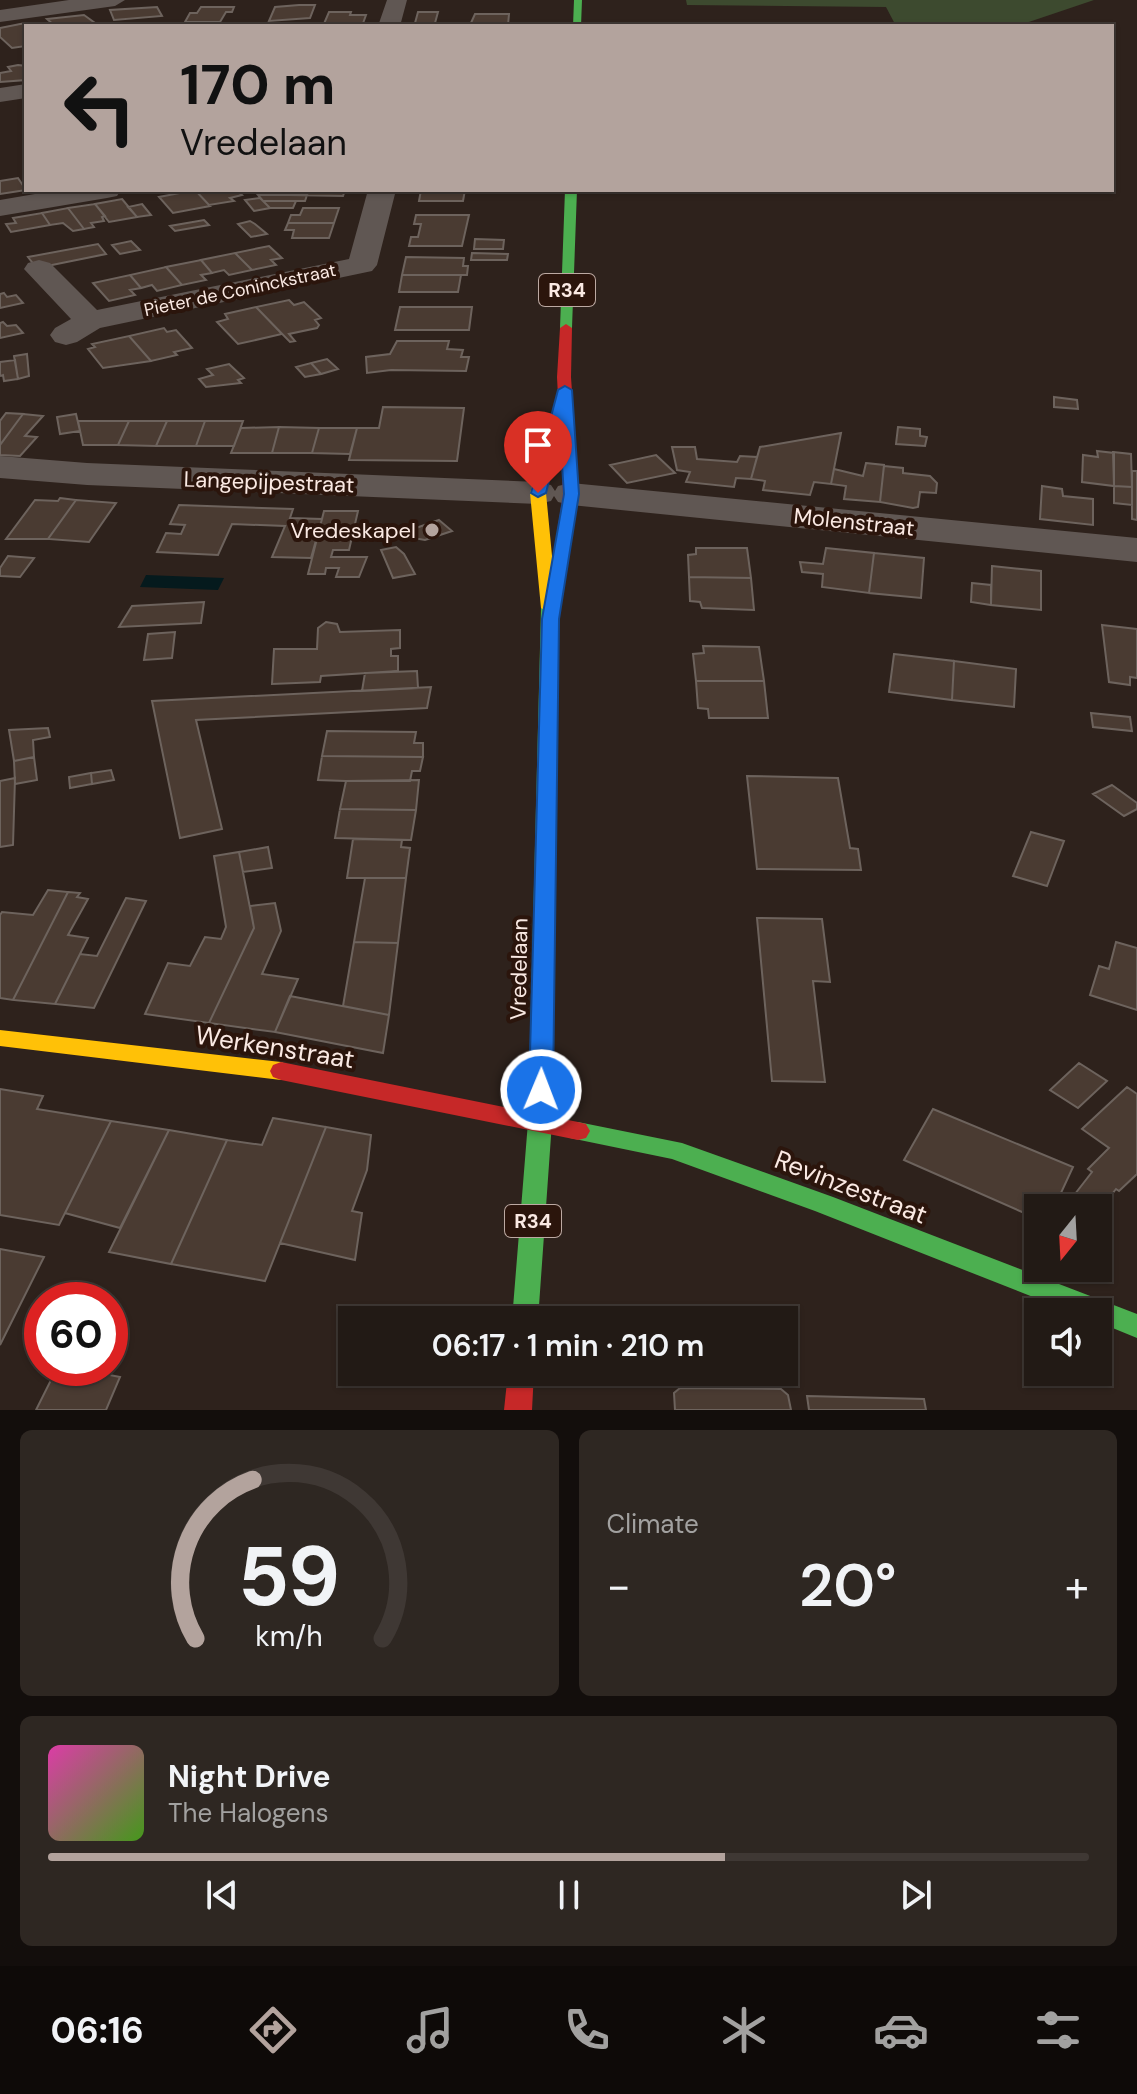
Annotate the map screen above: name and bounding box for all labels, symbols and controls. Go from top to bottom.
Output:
text: 170 m [180,48,335,121]
icon: left [48,56,152,160]
text: Vredelaan [180,119,347,166]
street label: Pieter de Coninckstraat [142,258,338,322]
road number: R34 [539,274,595,306]
pin [504,411,572,493]
icon: arrive [516,423,560,467]
street label: Langepijpestraat [183,465,355,499]
street label: Molenstraat [792,501,916,543]
place label: Vredeskapel [290,516,416,545]
marker: Vredeskapel [423,521,441,539]
street label: Vredelaan [504,918,534,1020]
street label: Werkenstraat [193,1018,357,1076]
position arrow [499,1048,583,1132]
street label: Revinzestraat [770,1142,932,1232]
north arrow [1024,1194,1112,1282]
map controls [1024,1194,1112,1386]
road number: R34 [505,1205,561,1237]
speed limit sign: 60 [24,1282,128,1386]
button: sound [1024,1298,1112,1386]
text: 06:17 · 1 min · 210 m [432,1326,704,1365]
text: Climate [607,1507,699,1541]
text: 59 [238,1522,341,1631]
text: 20° [799,1546,897,1625]
text: − [607,1557,631,1615]
text: + [1065,1557,1089,1615]
text: km/h [255,1618,323,1655]
text: Night Drive [168,1757,331,1796]
text: The Halogens [168,1796,328,1830]
icon: previous [200,1873,244,1917]
icon: pause [547,1873,591,1917]
icon: next [894,1873,938,1917]
icon: directions [245,2002,301,2058]
icon: music [402,2002,458,2058]
icon: phone [559,2002,615,2058]
icon: climate [716,2002,772,2058]
icon: car [873,2002,929,2058]
icon: filters [1030,2002,1086,2058]
text: 06:16 [51,2007,144,2054]

